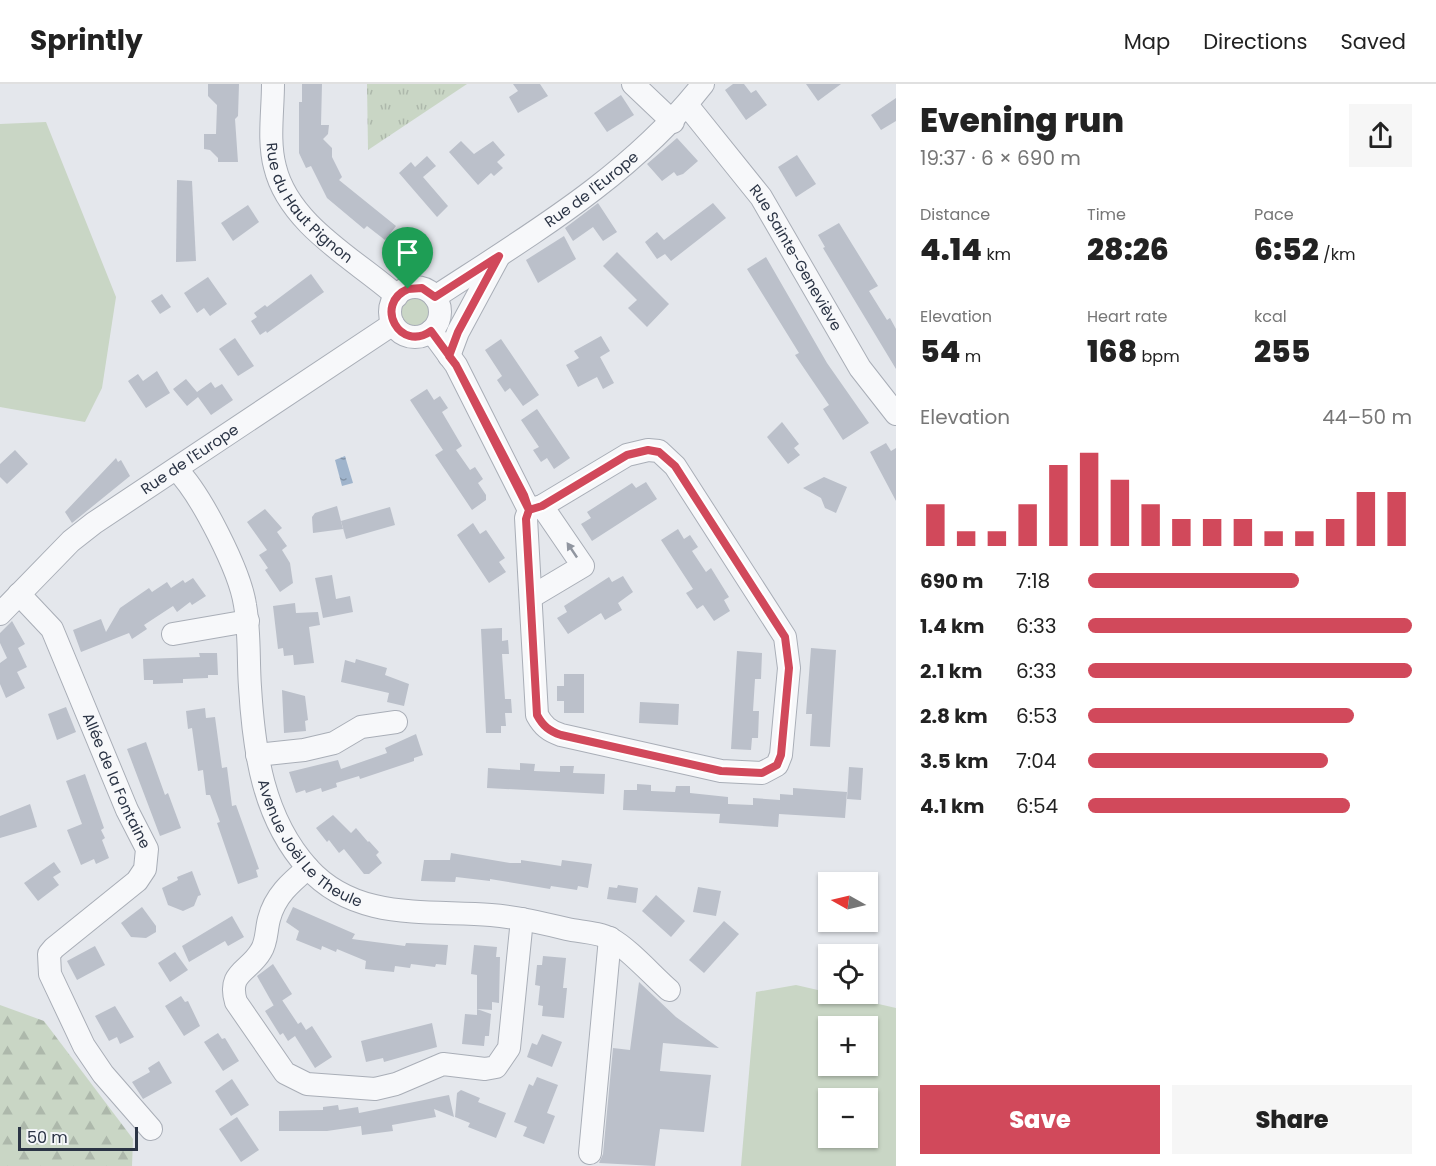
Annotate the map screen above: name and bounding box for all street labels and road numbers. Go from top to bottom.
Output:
street label: Rue du Haut Pignon [261,142,357,268]
street label: Rue de l'Europe [540,146,643,232]
street label: Rue Sainte-Geneviève [745,180,847,335]
street label: Rue de l'Europe [136,419,243,499]
street label: Allée de la Fontaine [78,709,156,852]
street label: Avenue Joël Le Theule [253,777,365,912]

